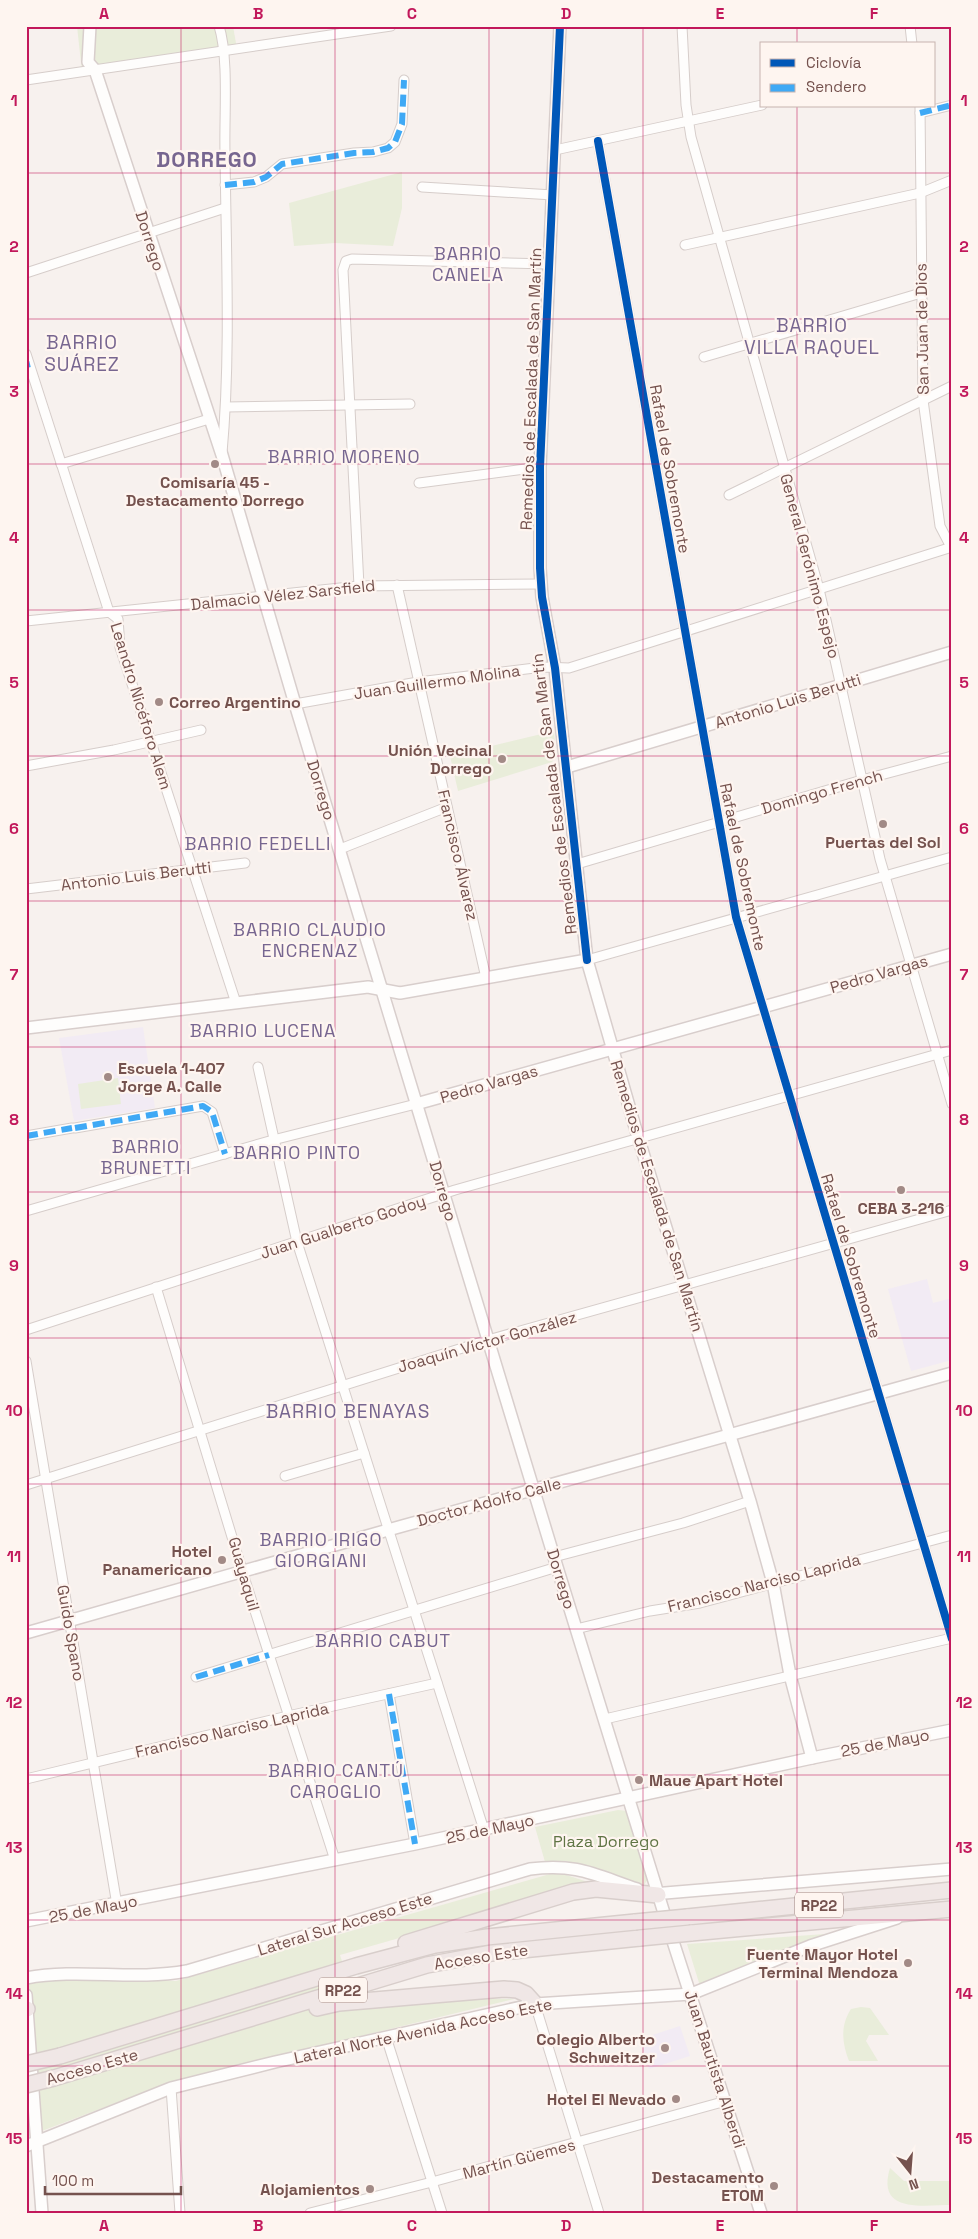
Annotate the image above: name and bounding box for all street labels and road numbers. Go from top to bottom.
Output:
street label: Dorrego [130,208,170,274]
street label: Remedios de Escalada de San Martín [516,247,546,531]
street label: San Juan de Dios [910,263,934,395]
street label: Rafael de Sobremonte [645,383,695,555]
street label: General Gerónimo Espejo [775,471,845,661]
street label: Dalmacio Vélez Sarsfield [190,575,376,615]
street label: Leandro Nicéforo Alem [106,620,176,792]
street label: Remedios de Escalada de San Martín [526,652,582,936]
street label: Juan Guillermo Molina [352,660,522,704]
street label: Antonio Luis Berutti [712,669,864,733]
street label: Dorrego [302,757,340,823]
street label: Domingo French [759,765,885,819]
street label: Rafael de Sobremonte [715,781,771,953]
street label: Francisco Álvarez [433,788,483,922]
street label: Antonio Luis Berutti [59,856,213,896]
street label: Pedro Vargas [828,950,930,998]
street label: Remedios de Escalada de San Martín [606,1058,708,1334]
street label: Pedro Vargas [438,1060,540,1108]
street label: Dorrego [424,1158,462,1224]
street label: Rafael de Sobremonte [816,1171,886,1341]
street label: Juan Gualberto Godoy [258,1190,428,1264]
street label: Joaquín Víctor González [395,1306,579,1378]
street label: Doctor Adolfo Calle [415,1473,563,1531]
street label: Guayaquil [223,1535,265,1613]
street label: Dorrego [542,1546,580,1612]
street label: Francisco Narciso Laprida [665,1549,863,1617]
street label: Guido Spano [52,1583,90,1683]
street label: Francisco Narciso Laprida [133,1697,331,1763]
street label: 25 de Mayo [839,1724,931,1762]
street label: 25 de Mayo [444,1809,536,1849]
street label: Lateral Sur Acceso Este [255,1887,435,1961]
street label: 25 de Mayo [47,1890,139,1928]
road number: RP22 [795,1892,843,1918]
street label: Acceso Este [432,1939,530,1975]
road number: RP22 [319,1978,367,2002]
street label: Juan Bautista Alberdi [680,1987,750,2151]
street label: Lateral Norte Avenida Acceso Este [292,1993,554,2069]
street label: Acceso Este [43,2044,141,2090]
street label: Martín Güemes [460,2134,578,2184]

